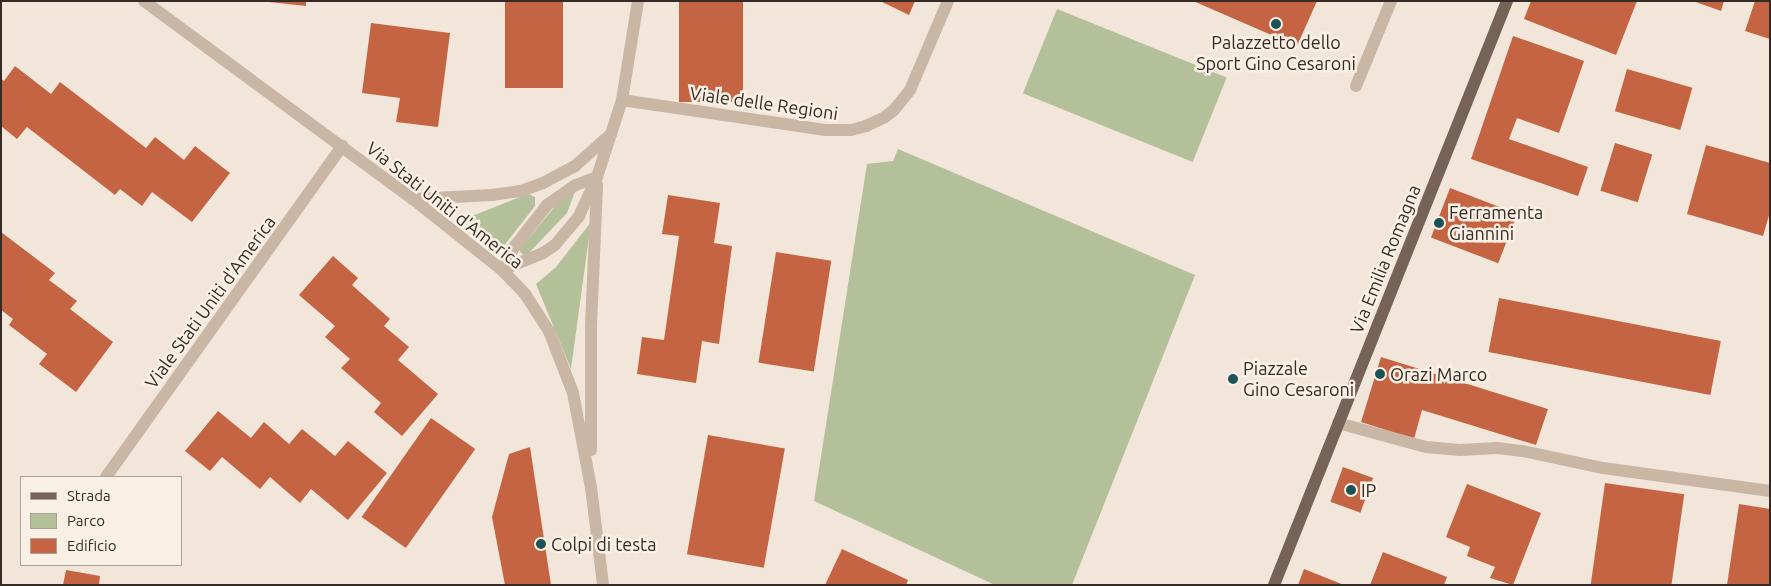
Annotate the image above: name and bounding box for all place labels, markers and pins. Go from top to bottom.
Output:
marker: Palazzetto dello Sport Gino Cesaroni [1270,18,1282,30]
place label: Palazzetto dello Sport Gino Cesaroni [1196,32,1356,74]
place label: Ferramenta Giannini [1449,202,1543,244]
marker: Ferramenta Giannini [1433,217,1445,229]
place label: Piazzale Gino Cesaroni [1243,358,1354,400]
place label: Orazi Marco [1390,363,1487,385]
marker: Orazi Marco [1374,368,1386,380]
marker: Piazzale Gino Cesaroni [1227,373,1239,385]
place label: IP [1361,479,1376,501]
marker: IP [1345,484,1357,496]
place label: Colpi di testa [551,533,656,555]
marker: Colpi di testa [535,538,547,550]

